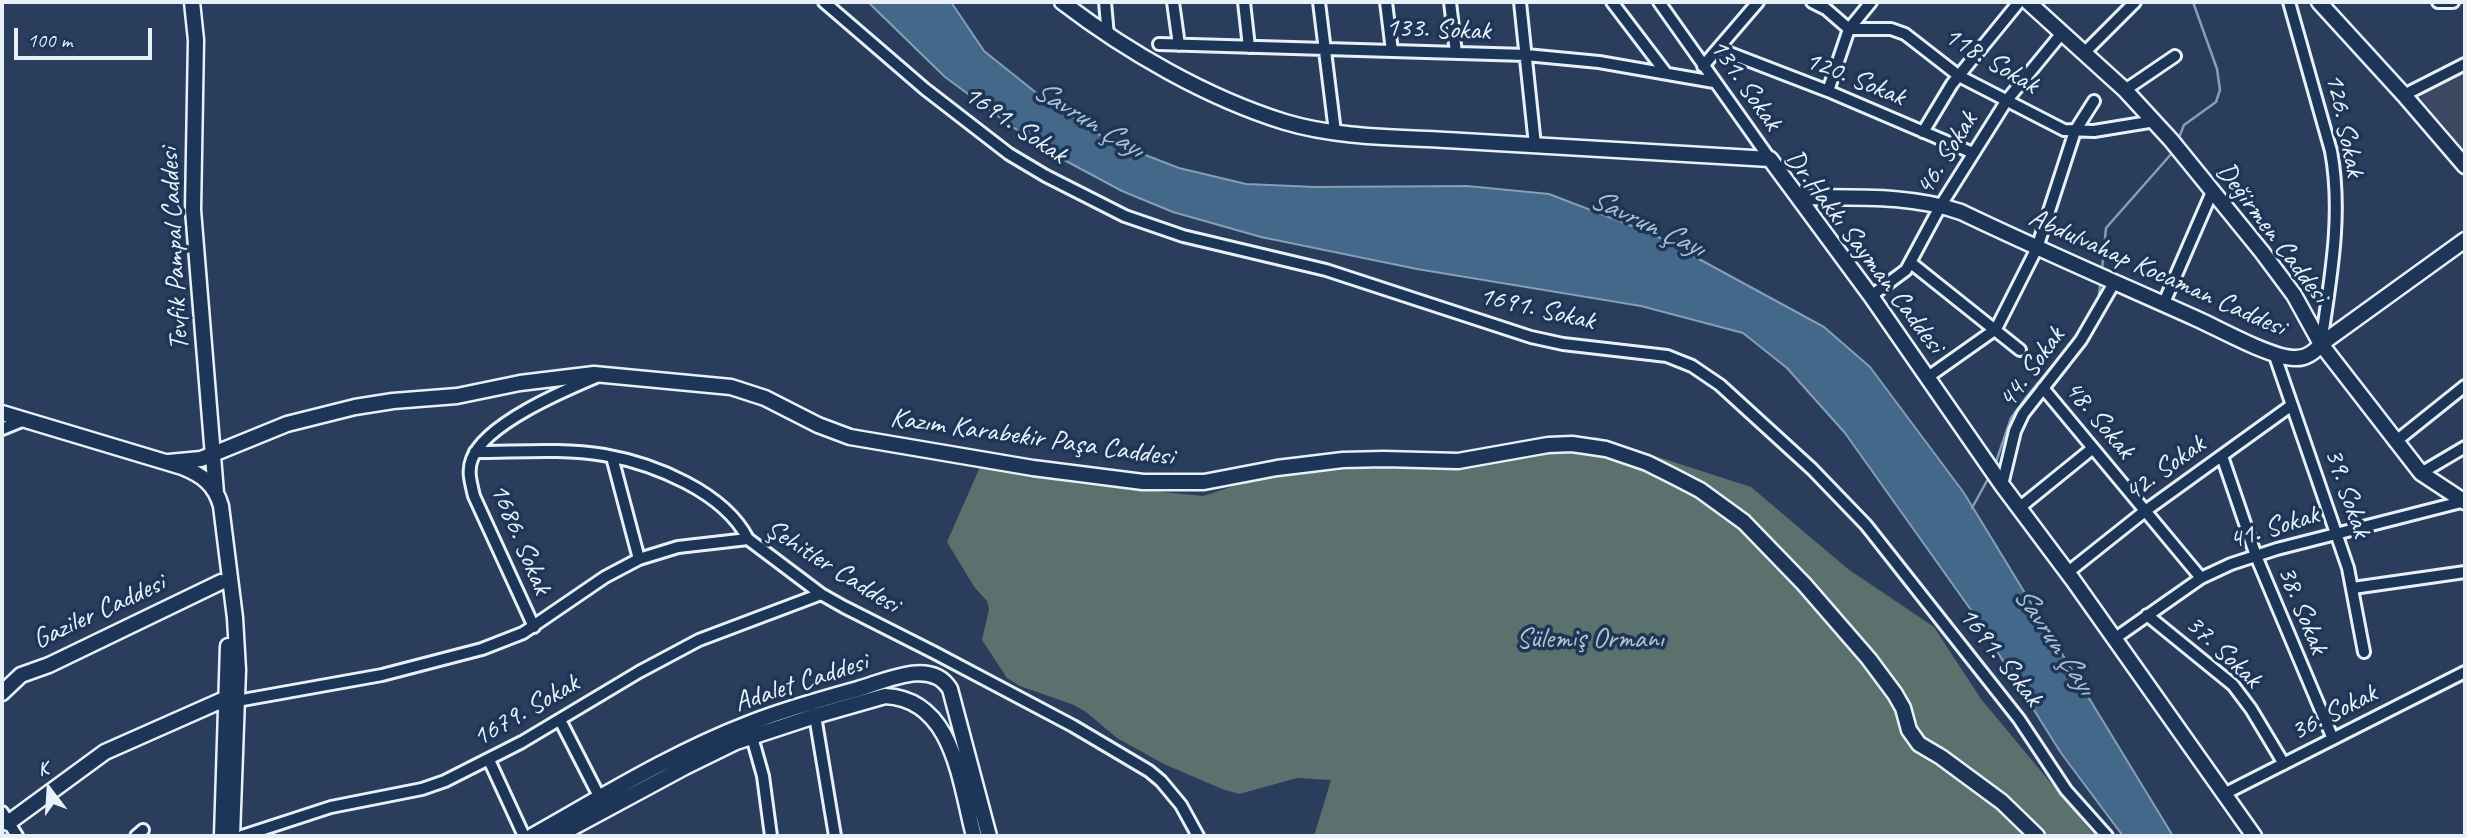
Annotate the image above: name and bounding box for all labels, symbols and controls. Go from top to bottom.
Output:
street label: 133. Sokak [1385,11,1491,49]
scale bar [18,14,156,58]
street label: 118. Sokak [1937,20,2045,102]
text: 100 m [27,27,72,53]
street label: 131. Sokak [1701,32,1789,138]
street label: 120. Sokak [1800,44,1910,114]
street label: 126. Sokak [2317,70,2371,180]
water label: Savrun Çayı [1026,73,1150,167]
street label: 1691. Sokak [957,78,1073,172]
street label: 46. Sokak [1908,106,1986,202]
street label: Dr.Hakkı Sayman Caddesi [1777,144,1951,360]
street label: Tevfik Pampal Caddesi [153,147,197,351]
street label: Değirmen Caddesi [2208,156,2336,310]
water label: Savrun Çayı [1584,182,1710,266]
street label: Abdulvahap Kocaman Caddesi [2023,201,2291,345]
street label: 1691. Sokak [1476,279,1598,339]
street label: 44. Sokak [1991,321,2073,415]
street label: 48. Sokak [2056,374,2142,466]
street label: Kazım Karabekir Paşa Caddesi [888,401,1176,475]
street label: 42. Sokak [2118,428,2212,510]
street label: 39. Sokak [2316,444,2378,542]
street label: 1686. Sokak [482,478,558,600]
street label: 41. Sokak [2225,498,2323,558]
street label: Şehitler Caddesi [759,512,905,622]
street label: 38. Sokak [2269,561,2335,659]
street label: Gaziler Caddesi [28,567,170,657]
water label: Savrun Çayı [2005,580,2103,702]
street label: 1691. Sokak [1951,600,2049,714]
street label: 37. Sokak [2178,608,2268,696]
park label: Sülemiş Ormanı [1516,623,1664,657]
street label: Adalet Caddesi [730,646,872,720]
street label: 1679. Sokak [467,667,585,755]
street label: 36. Sokak [2285,677,2383,749]
north arrow [14,754,84,824]
text: K [35,756,51,782]

